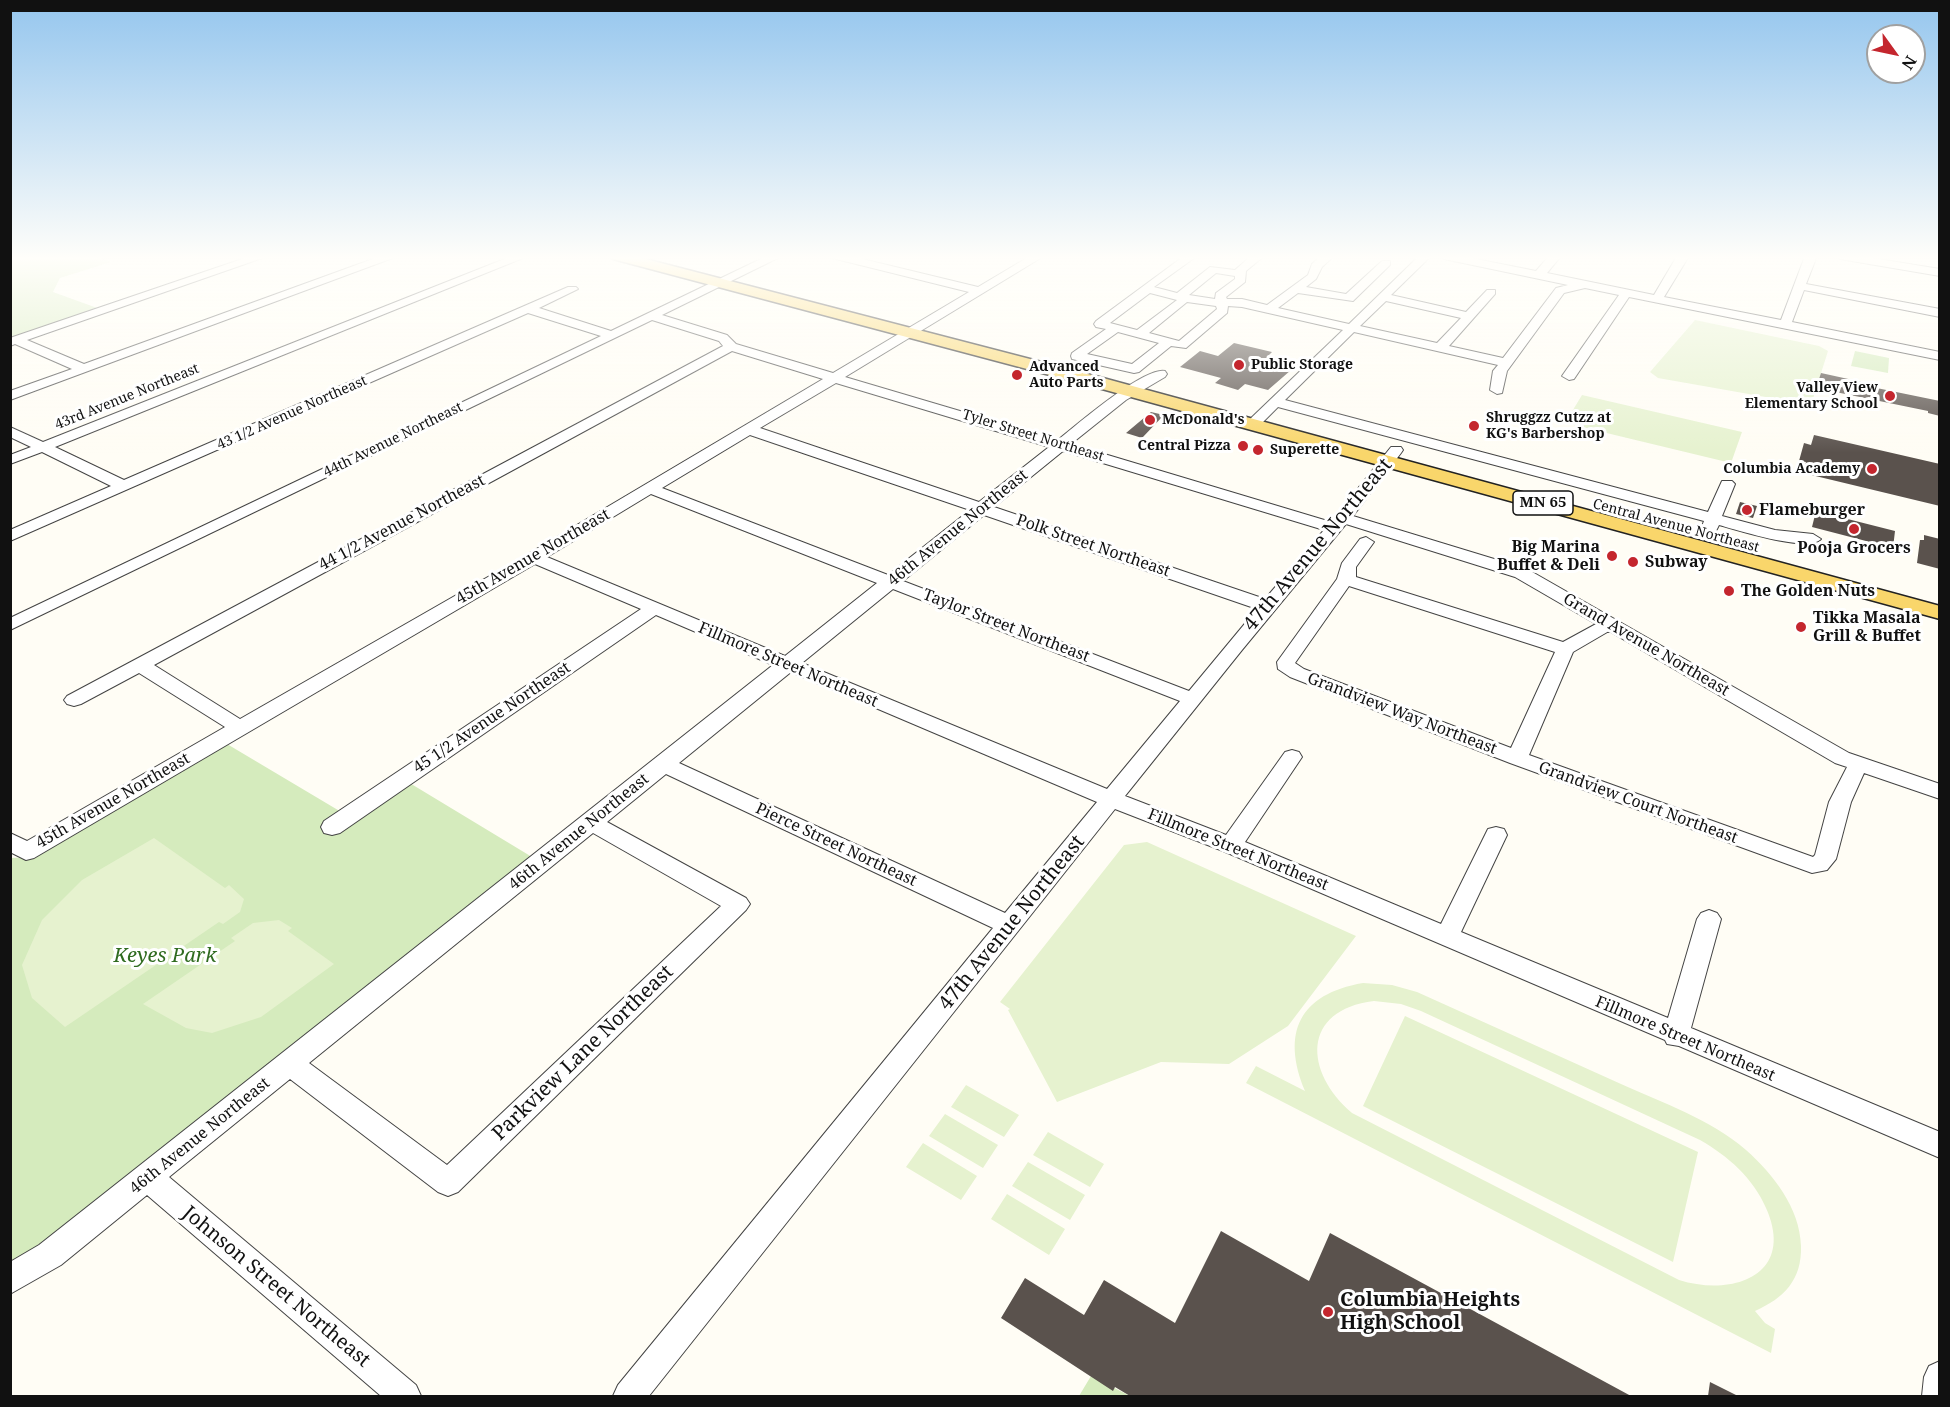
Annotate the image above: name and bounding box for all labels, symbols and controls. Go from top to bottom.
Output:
north arrow [1866,24,1926,84]
text: N [1897,51,1922,74]
place label: Public Storage [1251,357,1353,373]
marker: Public Storage [1232,358,1246,372]
place label: Advanced Auto Parts [1029,359,1104,392]
street label: 43rd Avenue Northeast [52,360,202,434]
marker: Advanced Auto Parts [1010,368,1024,382]
street label: 43 1/2 Avenue Northeast [215,372,369,454]
place label: Valley View Elementary School [1745,380,1878,412]
marker: Valley View Elementary School [1883,389,1897,403]
street label: 44th Avenue Northeast [321,399,465,481]
street label: Tyler Street Northeast [960,406,1106,466]
place label: Shruggzz Cutzz at KG's Barbershop [1486,410,1611,442]
place label: McDonald's [1162,412,1245,428]
marker: McDonald's [1143,413,1157,427]
marker: Shruggzz Cutzz at KG's Barbershop [1467,419,1481,433]
place label: Central Pizza [1138,438,1231,454]
marker: Central Pizza [1236,439,1250,453]
place label: Superette [1270,442,1339,458]
marker: Superette [1251,443,1265,457]
street label: 47th Avenue Northeast [1239,454,1397,636]
place label: Columbia Academy [1723,461,1860,477]
marker: Columbia Academy [1865,462,1879,476]
street label: 46th Avenue Northeast [884,466,1032,590]
street label: 44 1/2 Avenue Northeast [316,471,488,575]
road number: MN 65 [1513,491,1573,515]
street label: Central Avenue Northeast [1591,496,1761,556]
place label: Flameburger [1759,500,1865,520]
marker: Flameburger [1740,503,1754,517]
street label: 45th Avenue Northeast [453,505,613,609]
street label: Polk Street Northeast [1014,511,1172,581]
marker: Pooja Grocers [1847,522,1861,536]
place label: Big Marina Buffet & Deli [1497,537,1600,575]
place label: Pooja Grocers [1797,538,1911,558]
marker: Big Marina Buffet & Deli [1605,549,1619,563]
place label: Subway [1645,552,1708,572]
marker: Subway [1626,555,1640,569]
place label: The Golden Nuts [1741,581,1875,601]
marker: The Golden Nuts [1722,584,1736,598]
street label: Taylor Street Northeast [920,585,1092,667]
street label: Grand Avenue Northeast [1560,590,1732,700]
place label: Tikka Masala Grill & Buffet [1813,608,1921,646]
street label: Fillmore Street Northeast [695,618,881,712]
marker: Tikka Masala Grill & Buffet [1794,620,1808,634]
street label: 45 1/2 Avenue Northeast [410,658,574,778]
street label: Grandview Way Northeast [1305,669,1499,759]
street label: 45th Avenue Northeast [33,749,193,853]
street label: Grandview Court Northeast [1536,758,1740,848]
street label: 46th Avenue Northeast [505,770,653,894]
street label: Pierce Street Northeast [752,799,920,891]
street label: Fillmore Street Northeast [1145,805,1331,895]
street label: 47th Avenue Northeast [934,831,1090,1015]
park label: Keyes Park [113,944,217,968]
street label: Parkview Lane Northeast [488,960,678,1146]
street label: Fillmore Street Northeast [1592,992,1778,1086]
street label: 46th Avenue Northeast [126,1074,274,1198]
street label: Johnson Street Northeast [177,1201,375,1373]
place label: Columbia Heights High School [1340,1288,1520,1335]
marker: Columbia Heights High School [1321,1305,1335,1319]

